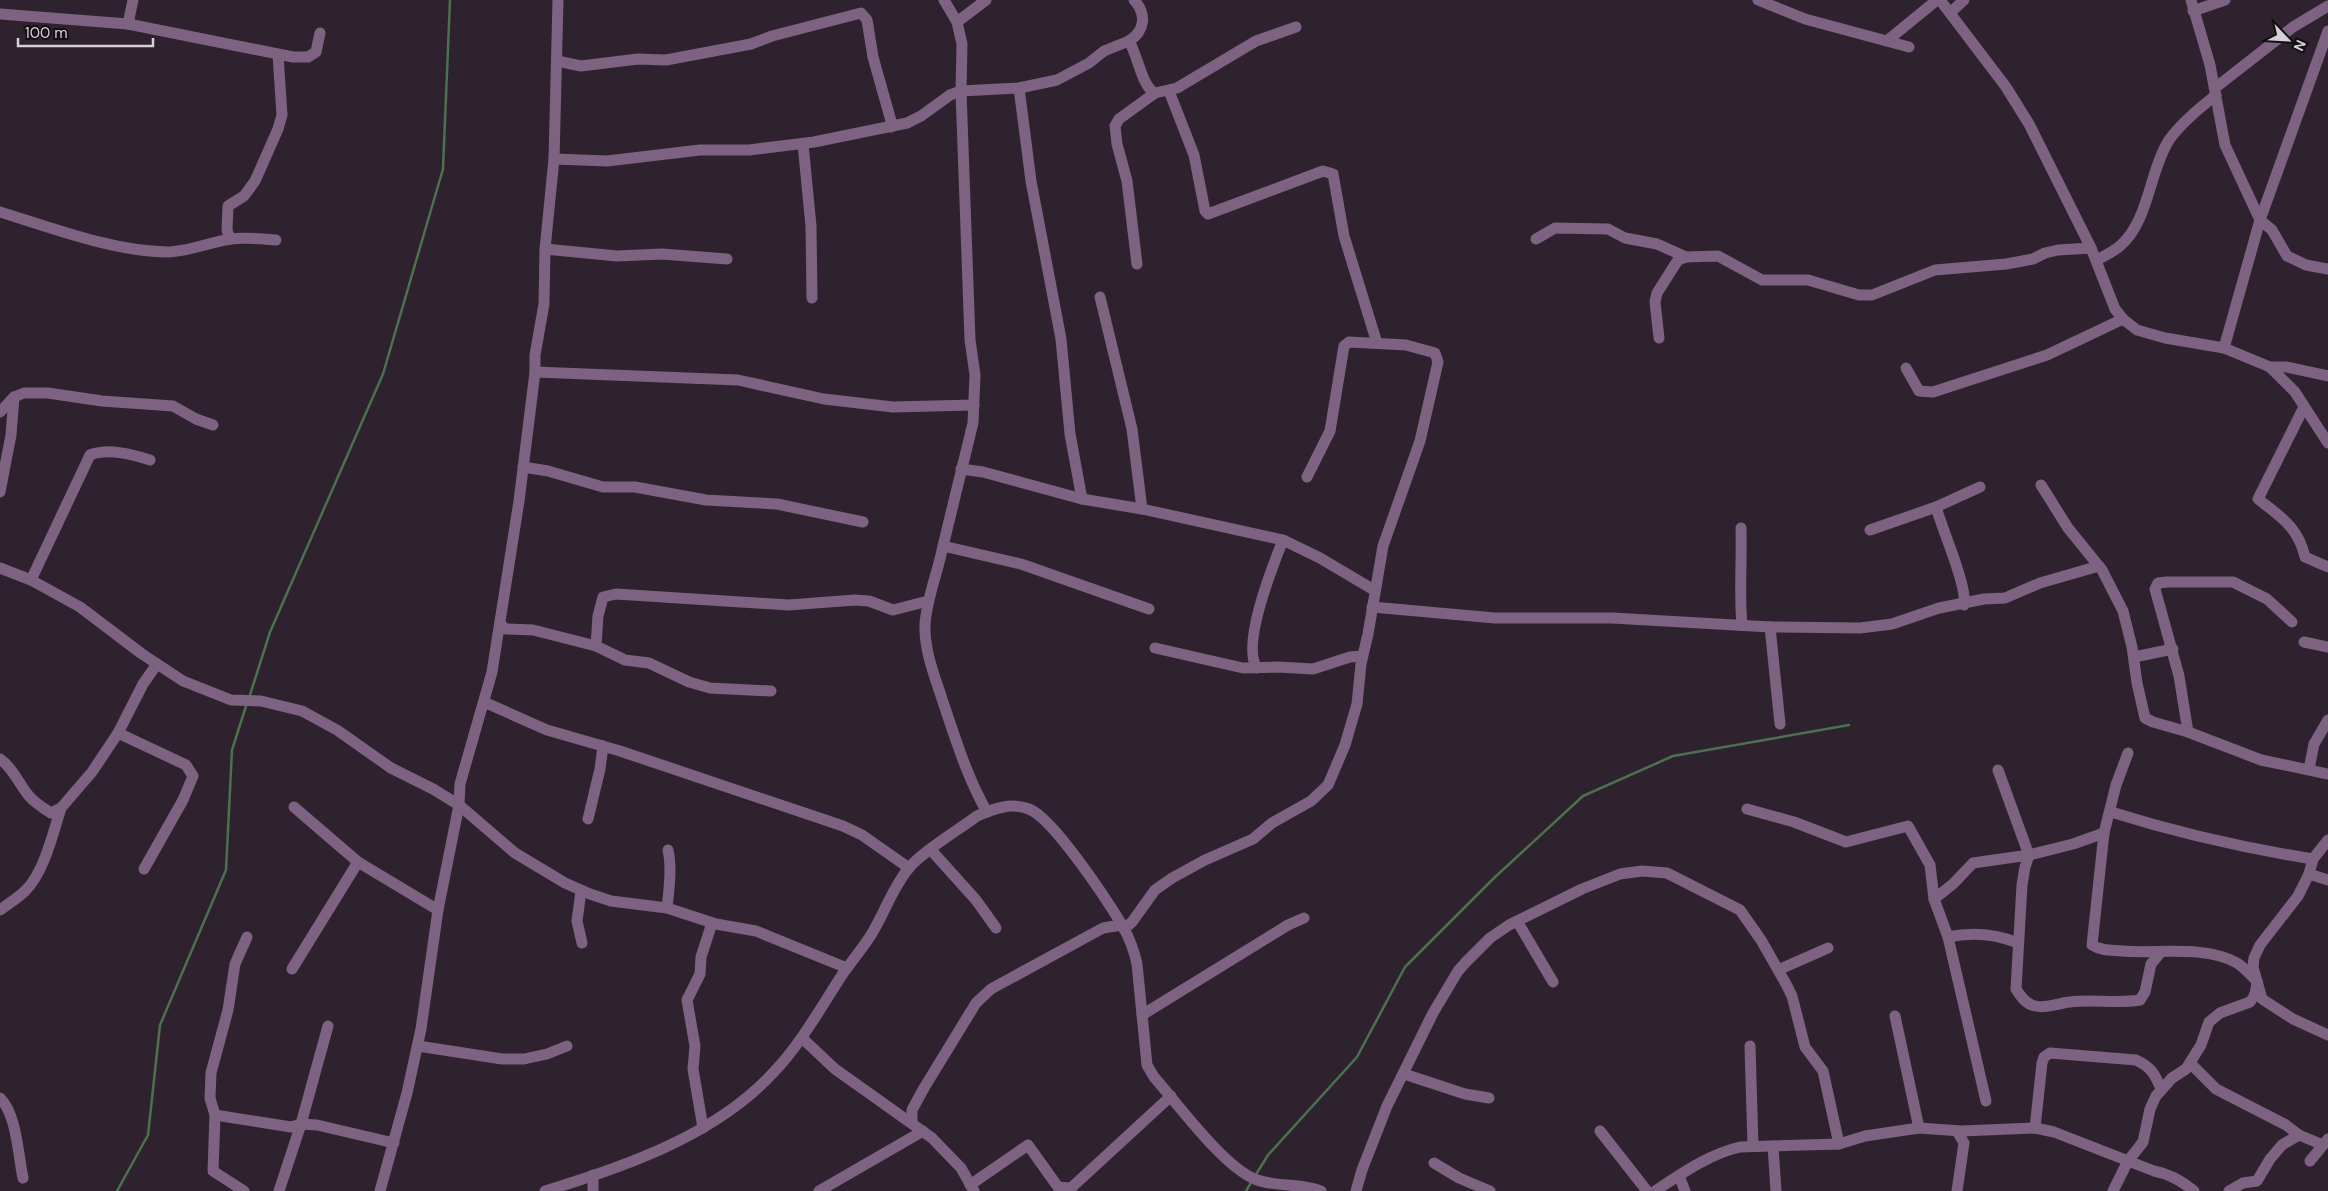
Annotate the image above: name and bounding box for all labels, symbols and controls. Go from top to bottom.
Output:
scale bar [18,15,152,47]
north arrow [2263,15,2313,65]
text: 100 m [25,23,68,43]
text: N [2289,37,2310,54]

